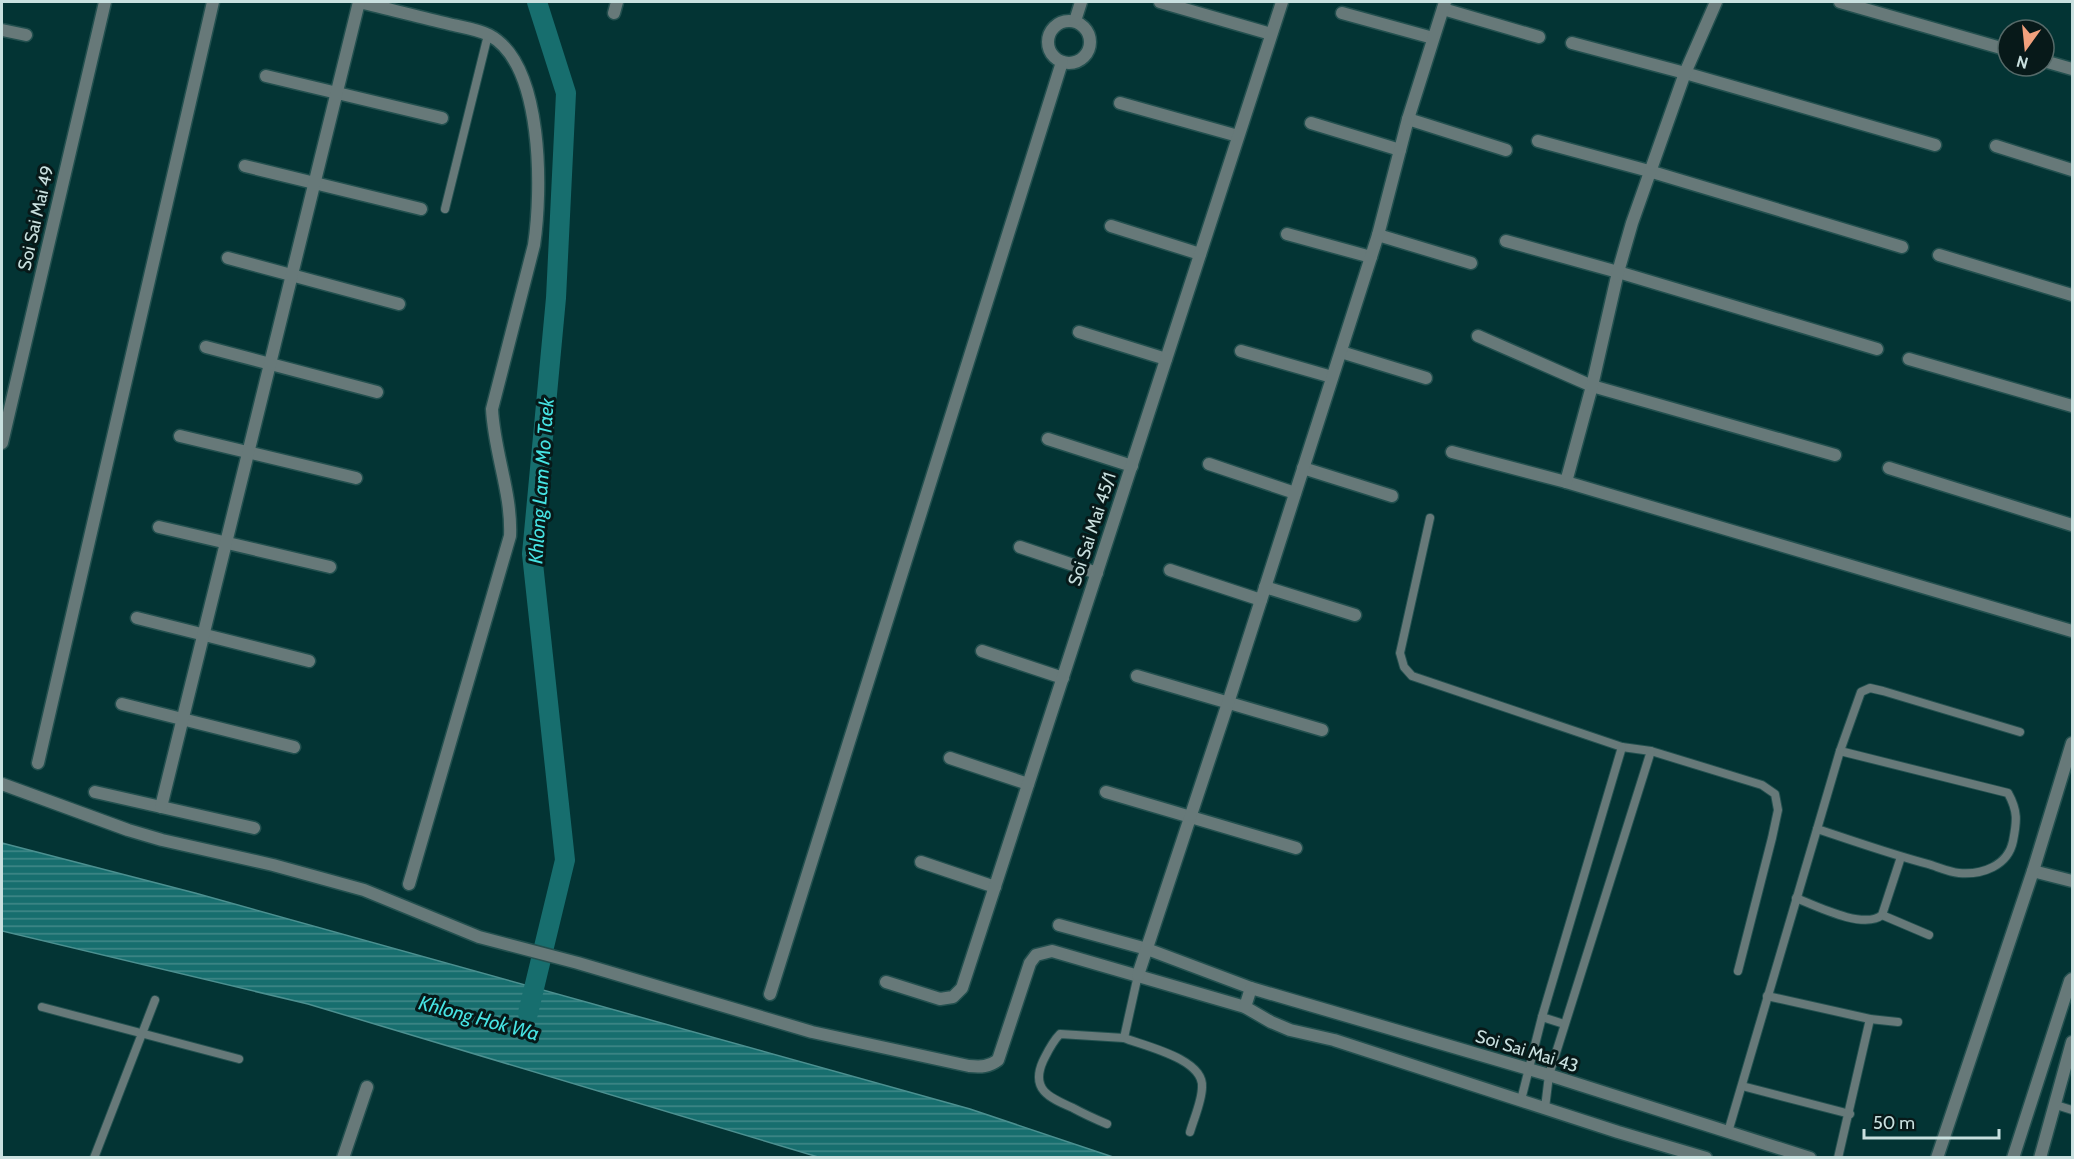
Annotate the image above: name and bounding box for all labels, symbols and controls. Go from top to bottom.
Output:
north arrow [1996,18,2056,78]
text: N [2014,51,2030,73]
street label: Soi Sai Mai 49 [13,163,59,273]
water label: Khlong Lam Mo Taek [523,396,559,565]
street label: Soi Sai Mai 45/1 [1063,469,1121,589]
water label: Khlong Hok Wa [416,990,542,1046]
street label: Soi Sai Mai 43 [1473,1025,1581,1077]
scale bar [1864,1102,1999,1140]
text: 50 m [1873,1112,1915,1134]

